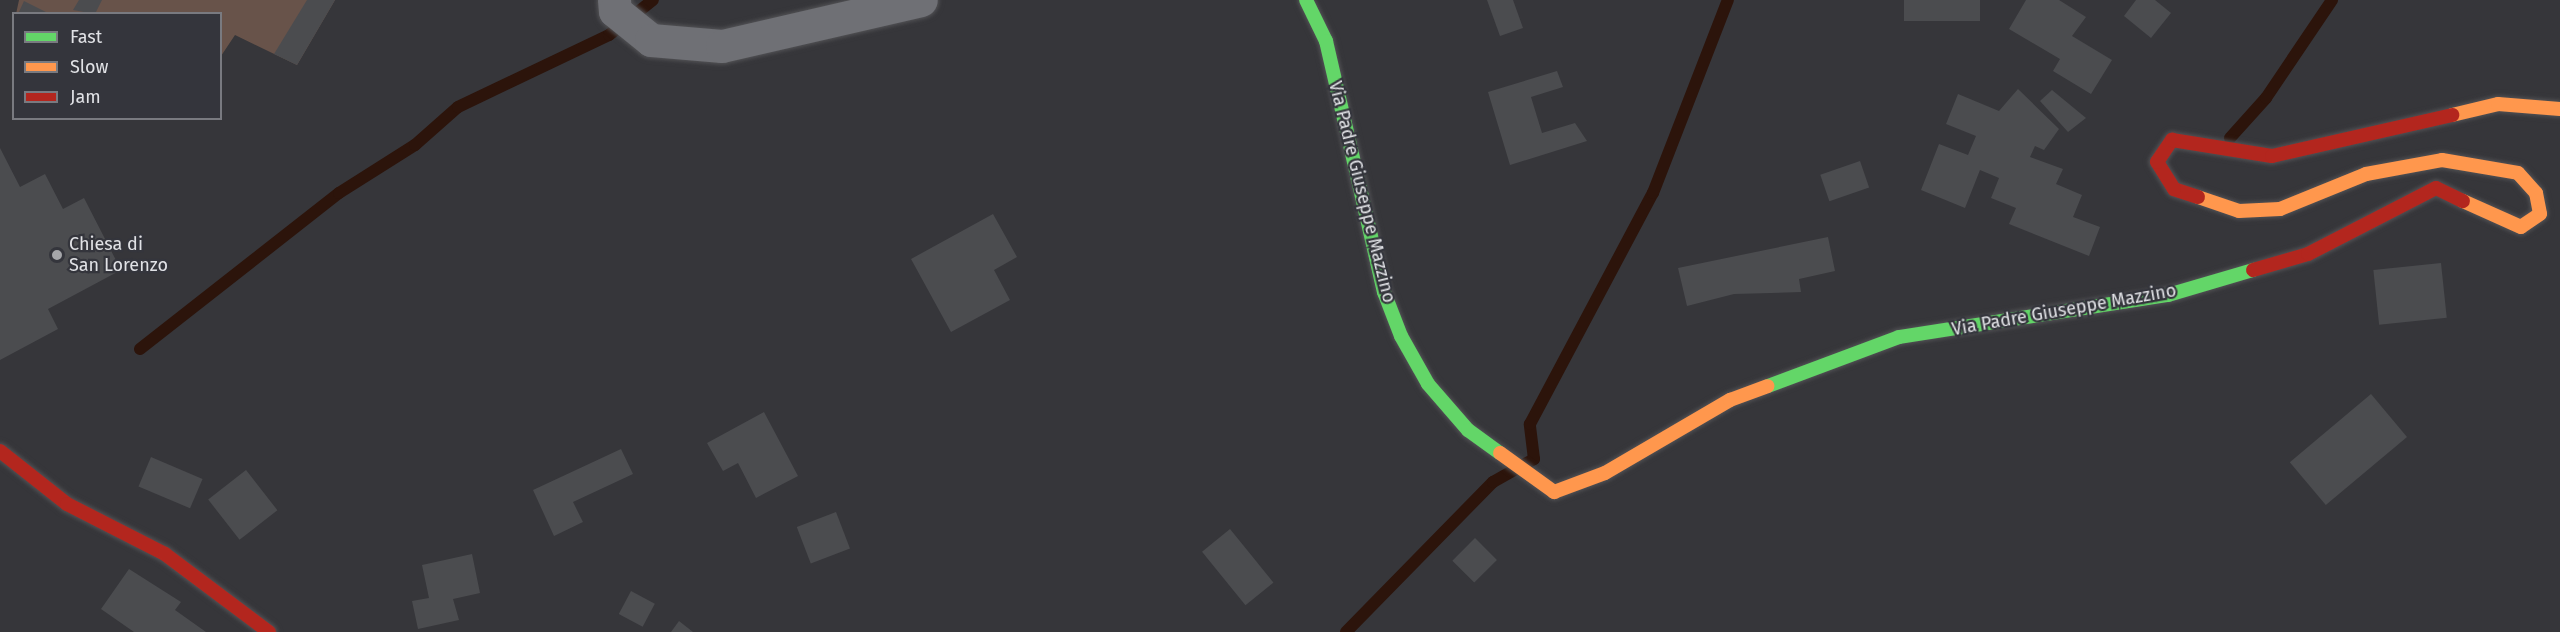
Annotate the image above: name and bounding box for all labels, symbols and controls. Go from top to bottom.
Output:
legend [12,12,222,120]
text: Fast [70,26,102,48]
text: Slow [70,56,108,78]
street label: Via Padre Giuseppe Mazzino [1324,79,1400,305]
text: Jam [70,86,101,108]
place label: Chiesa di San Lorenzo [69,234,168,276]
marker: Chiesa di San Lorenzo [50,248,64,262]
street label: Via Padre Giuseppe Mazzino [1950,280,2178,340]

